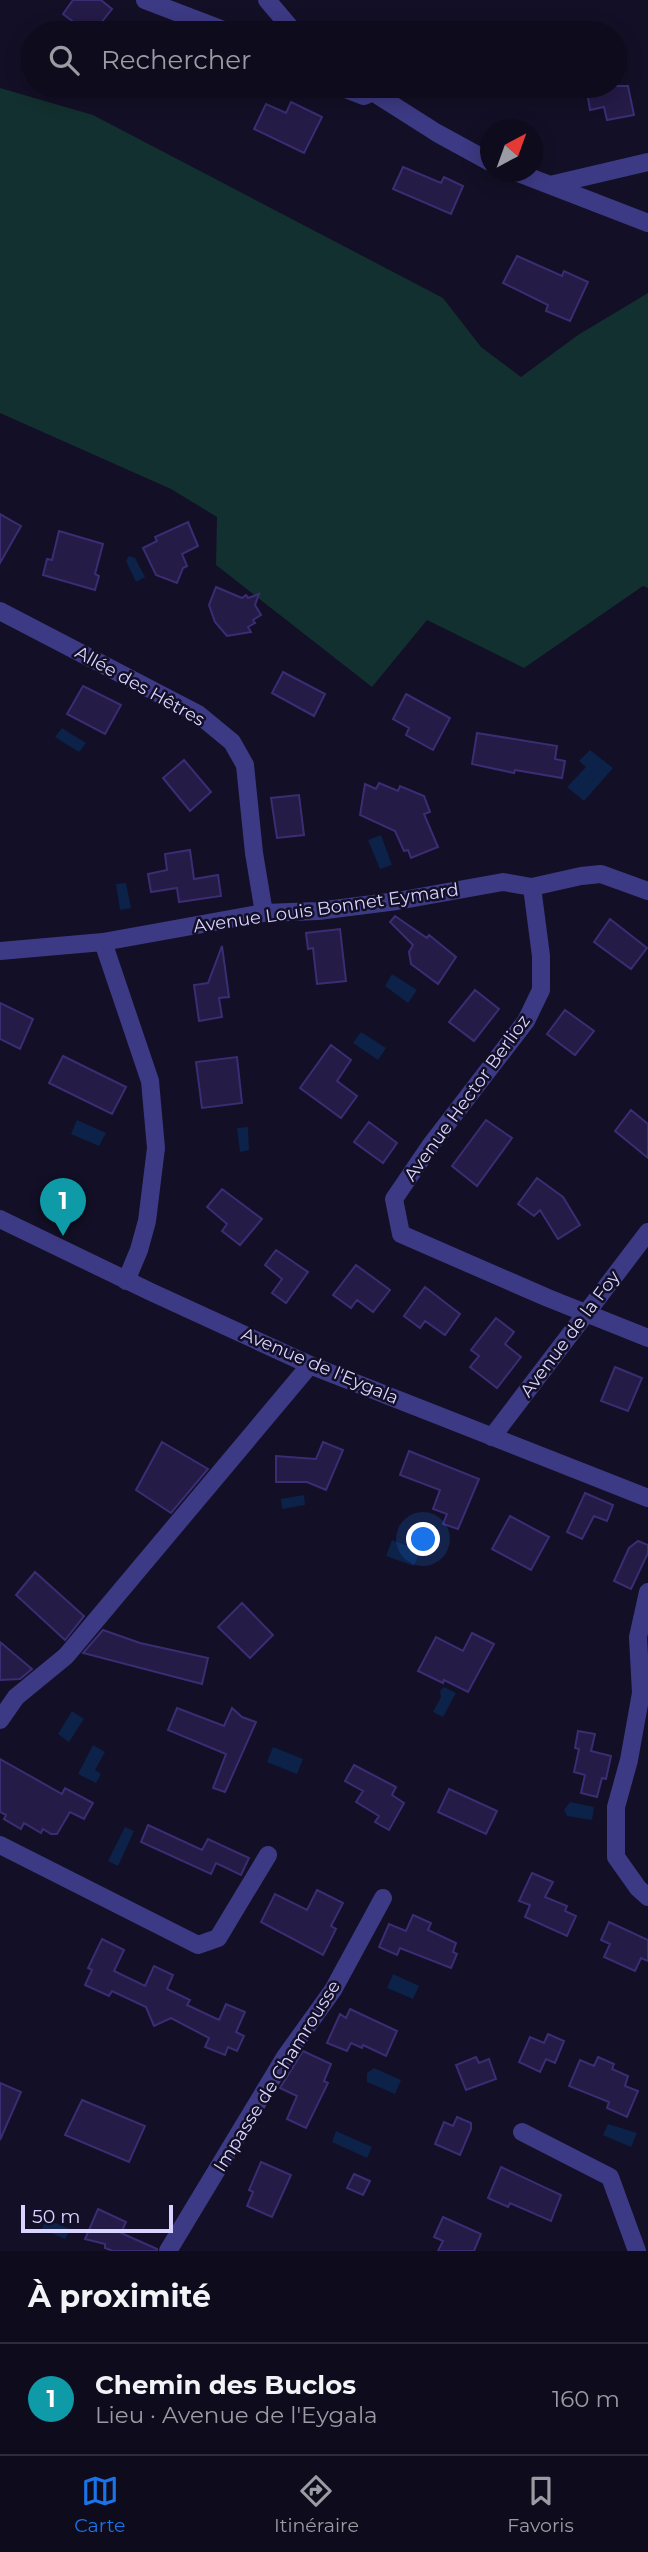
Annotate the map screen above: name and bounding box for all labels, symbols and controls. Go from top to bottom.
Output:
search box [21,21,627,98]
icon: search [45,41,83,79]
text: Rechercher [101,44,251,76]
north arrow [480,119,543,182]
street label: Allée des Hêtres [71,641,209,731]
street label: Avenue Louis Bonnet Eymard [192,878,460,938]
street label: Avenue Hector Berlioz [399,1011,535,1185]
pin: 1 [40,1178,86,1236]
street label: Avenue de la Foy [515,1266,625,1402]
street label: Avenue de l'Eygala [238,1323,402,1409]
your location [406,1522,440,1556]
street label: Impasse de Chamrousse [209,1976,345,2176]
scale bar [21,2202,173,2234]
text: 50 m [32,2205,80,2228]
text: À proximité [28,2278,211,2315]
text: Chemin des Buclos [95,2369,356,2401]
text: 1 [46,2385,56,2413]
text: 160 m [552,2385,620,2413]
text: Lieu · Avenue de l'Eygala [95,2401,378,2429]
tab: Carte [74,2472,126,2537]
tab: Itinéraire [274,2472,359,2537]
tab: Favoris [507,2472,574,2537]

